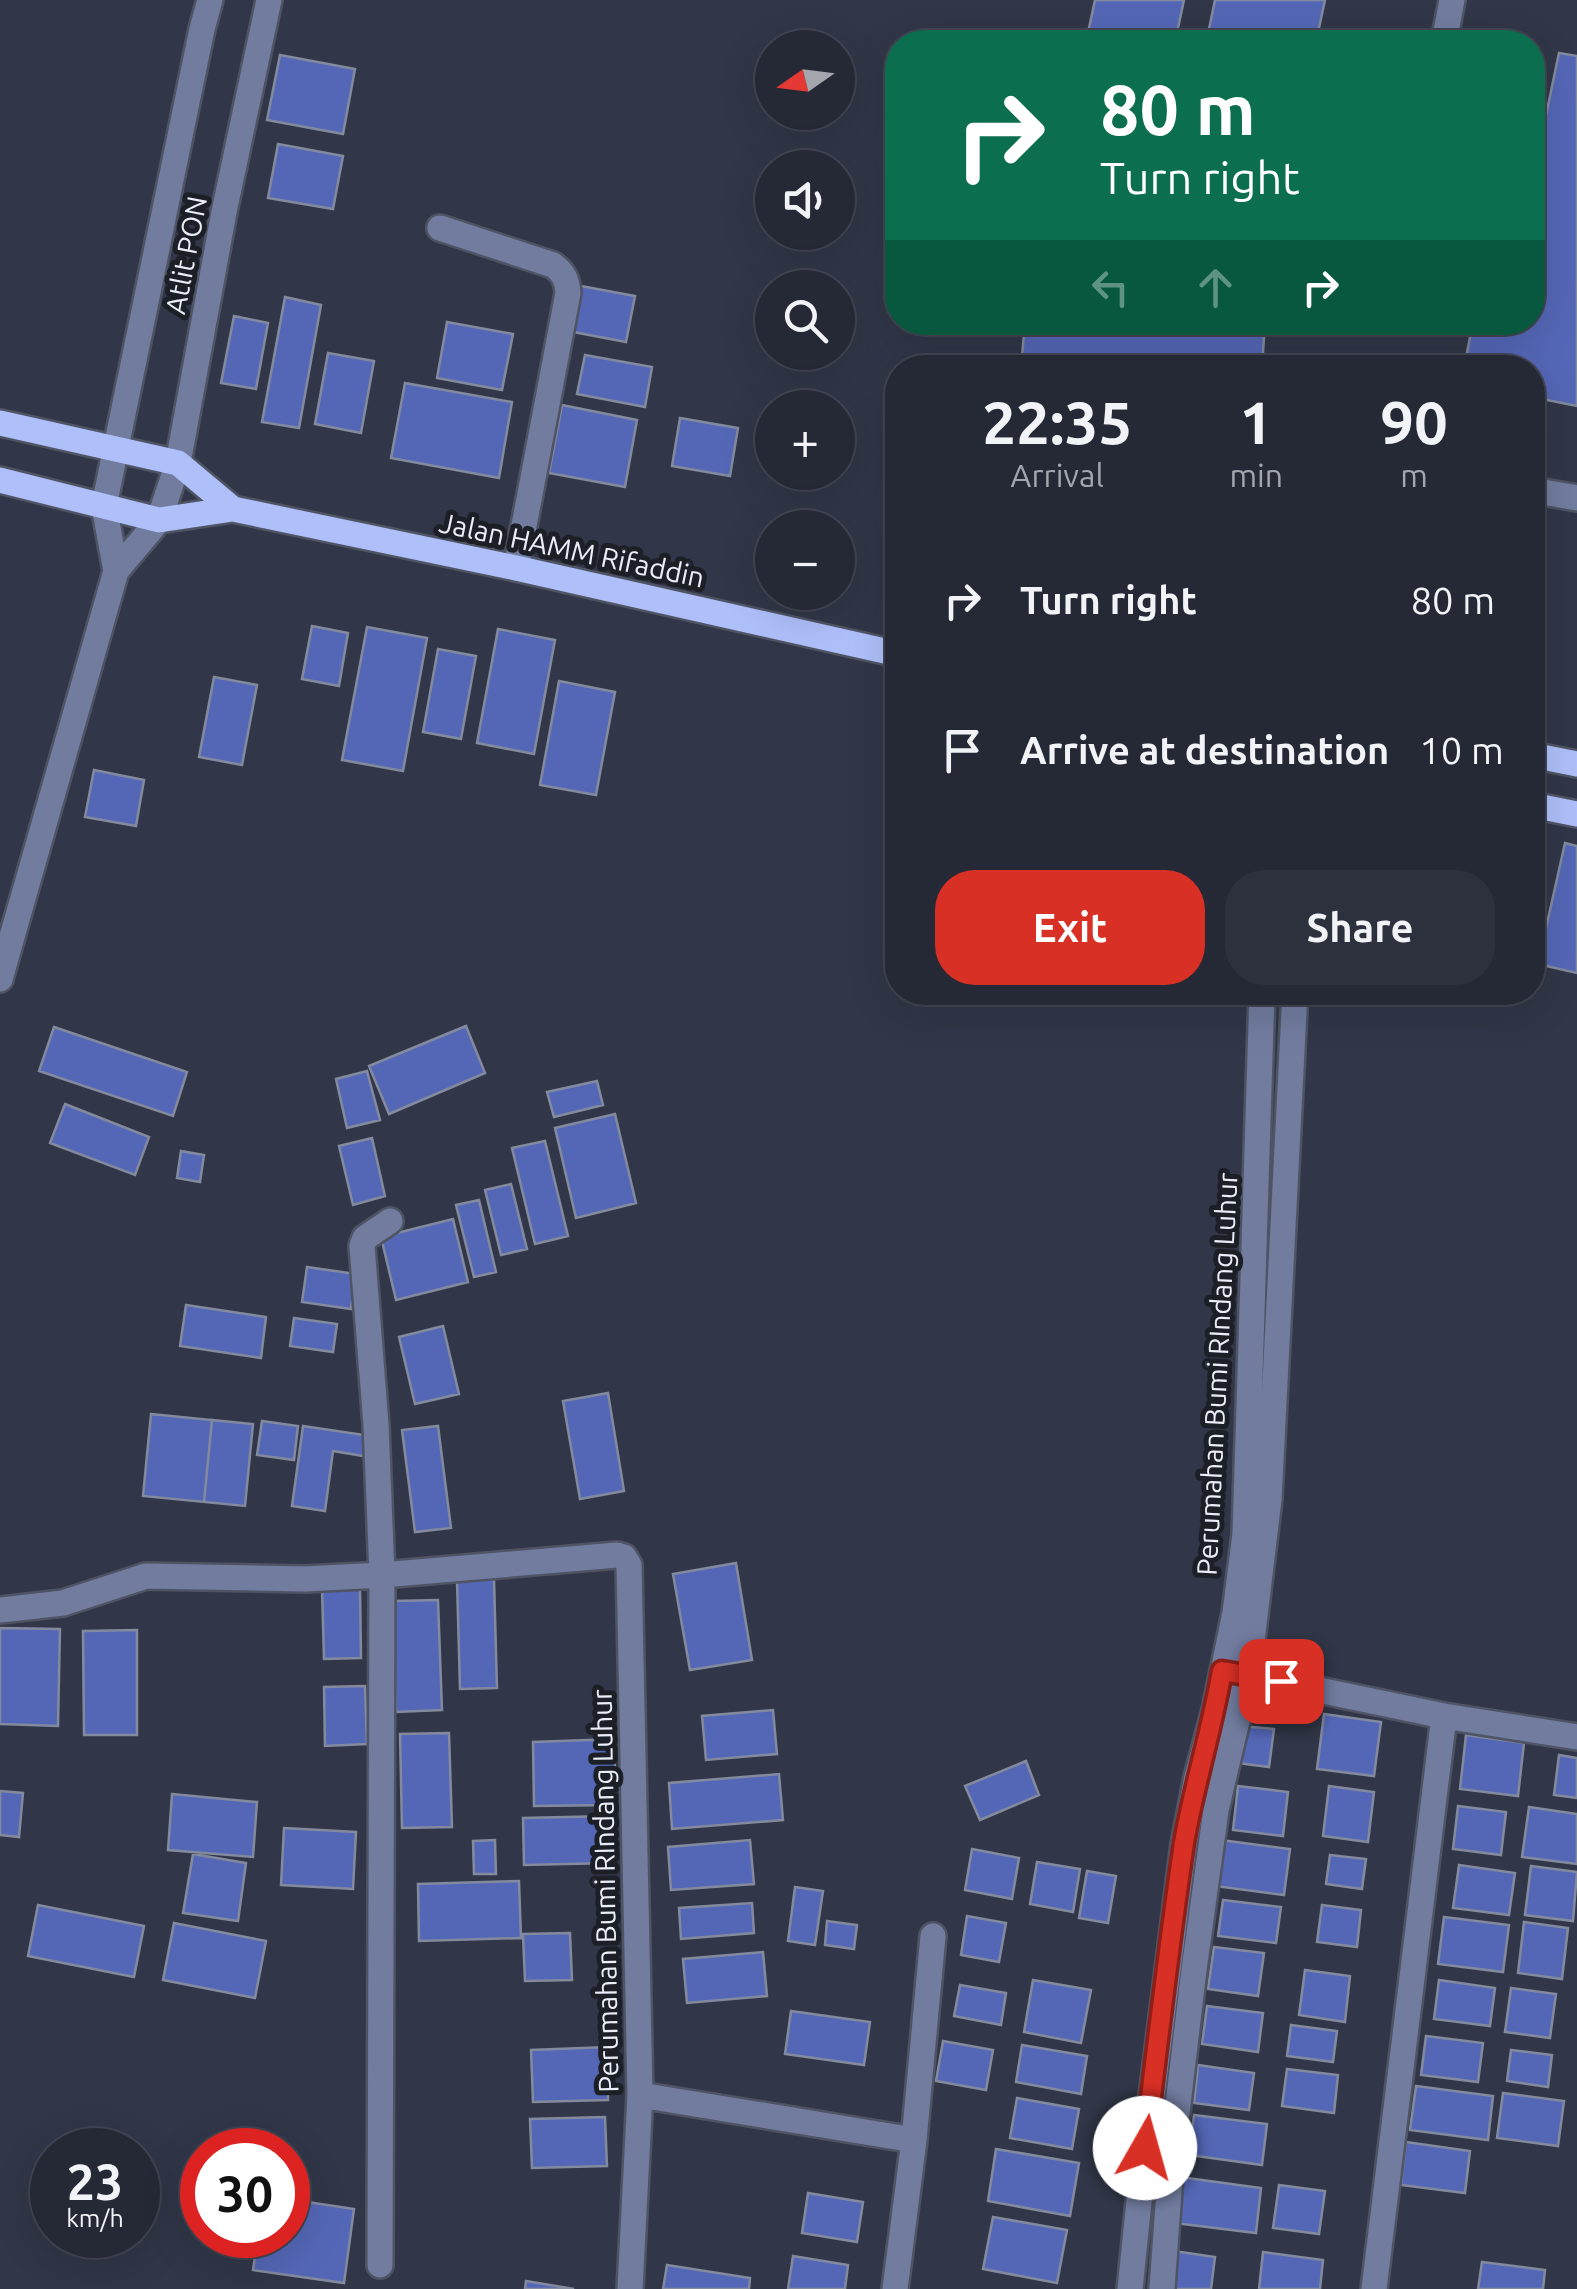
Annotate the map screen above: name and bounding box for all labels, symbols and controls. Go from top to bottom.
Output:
north arrow [755,30,855,130]
map controls [755,30,855,610]
icon: right [935,70,1065,200]
text: 80 m [1100,70,1256,148]
button: sound [755,150,855,250]
text: Turn right [1100,152,1300,203]
street label: Atlit PON [159,193,212,316]
icon: left [1083,260,1138,315]
icon: ahead [1188,260,1243,315]
icon: right [1293,260,1348,315]
button: search [755,270,855,370]
text: 22:35 [982,388,1132,455]
text: 1 [1239,388,1273,455]
text: 90 [1380,388,1448,455]
button: + [755,390,855,490]
text: Arrival [1011,457,1104,493]
text: min [1229,457,1283,493]
text: m [1400,457,1428,493]
street label: Jalan HAMM Rifaddin [437,506,707,593]
button: − [755,510,855,610]
icon: right [935,573,990,628]
text: Turn right [1020,579,1197,621]
text: 80 m [1411,579,1495,621]
icon: arrive [935,723,990,778]
text: Arrive at destination [1020,729,1389,771]
text: 10 m [1419,729,1504,771]
button: Exit [935,870,1205,985]
button: Share [1225,870,1495,985]
street label: Perumahan Bumi RIndang Luhur [1190,1171,1243,1576]
pin [1239,1639,1324,1724]
icon: arrive [1254,1654,1309,1709]
street label: Perumahan Bumi RIndang Luhur [585,1689,624,2093]
position arrow [1093,2096,1197,2200]
speed limit sign: 30 [180,2128,310,2258]
text: 23 [67,2153,123,2209]
text: km/h [66,2204,124,2232]

